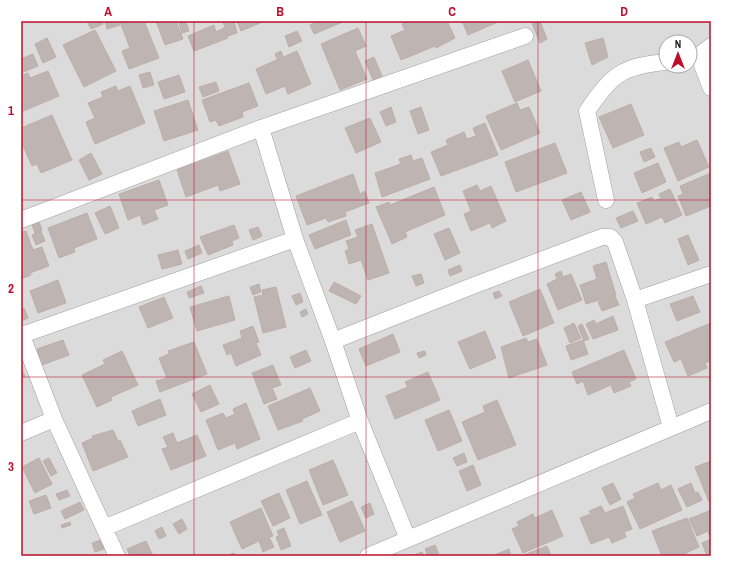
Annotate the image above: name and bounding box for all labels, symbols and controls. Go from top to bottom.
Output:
text: A [104,3,112,20]
text: B [276,3,284,20]
text: C [448,3,456,20]
text: D [620,3,628,20]
north arrow [658,34,698,74]
text: N [675,37,681,51]
text: 1 [8,102,14,119]
text: 2 [8,280,14,297]
text: 3 [8,458,14,475]

